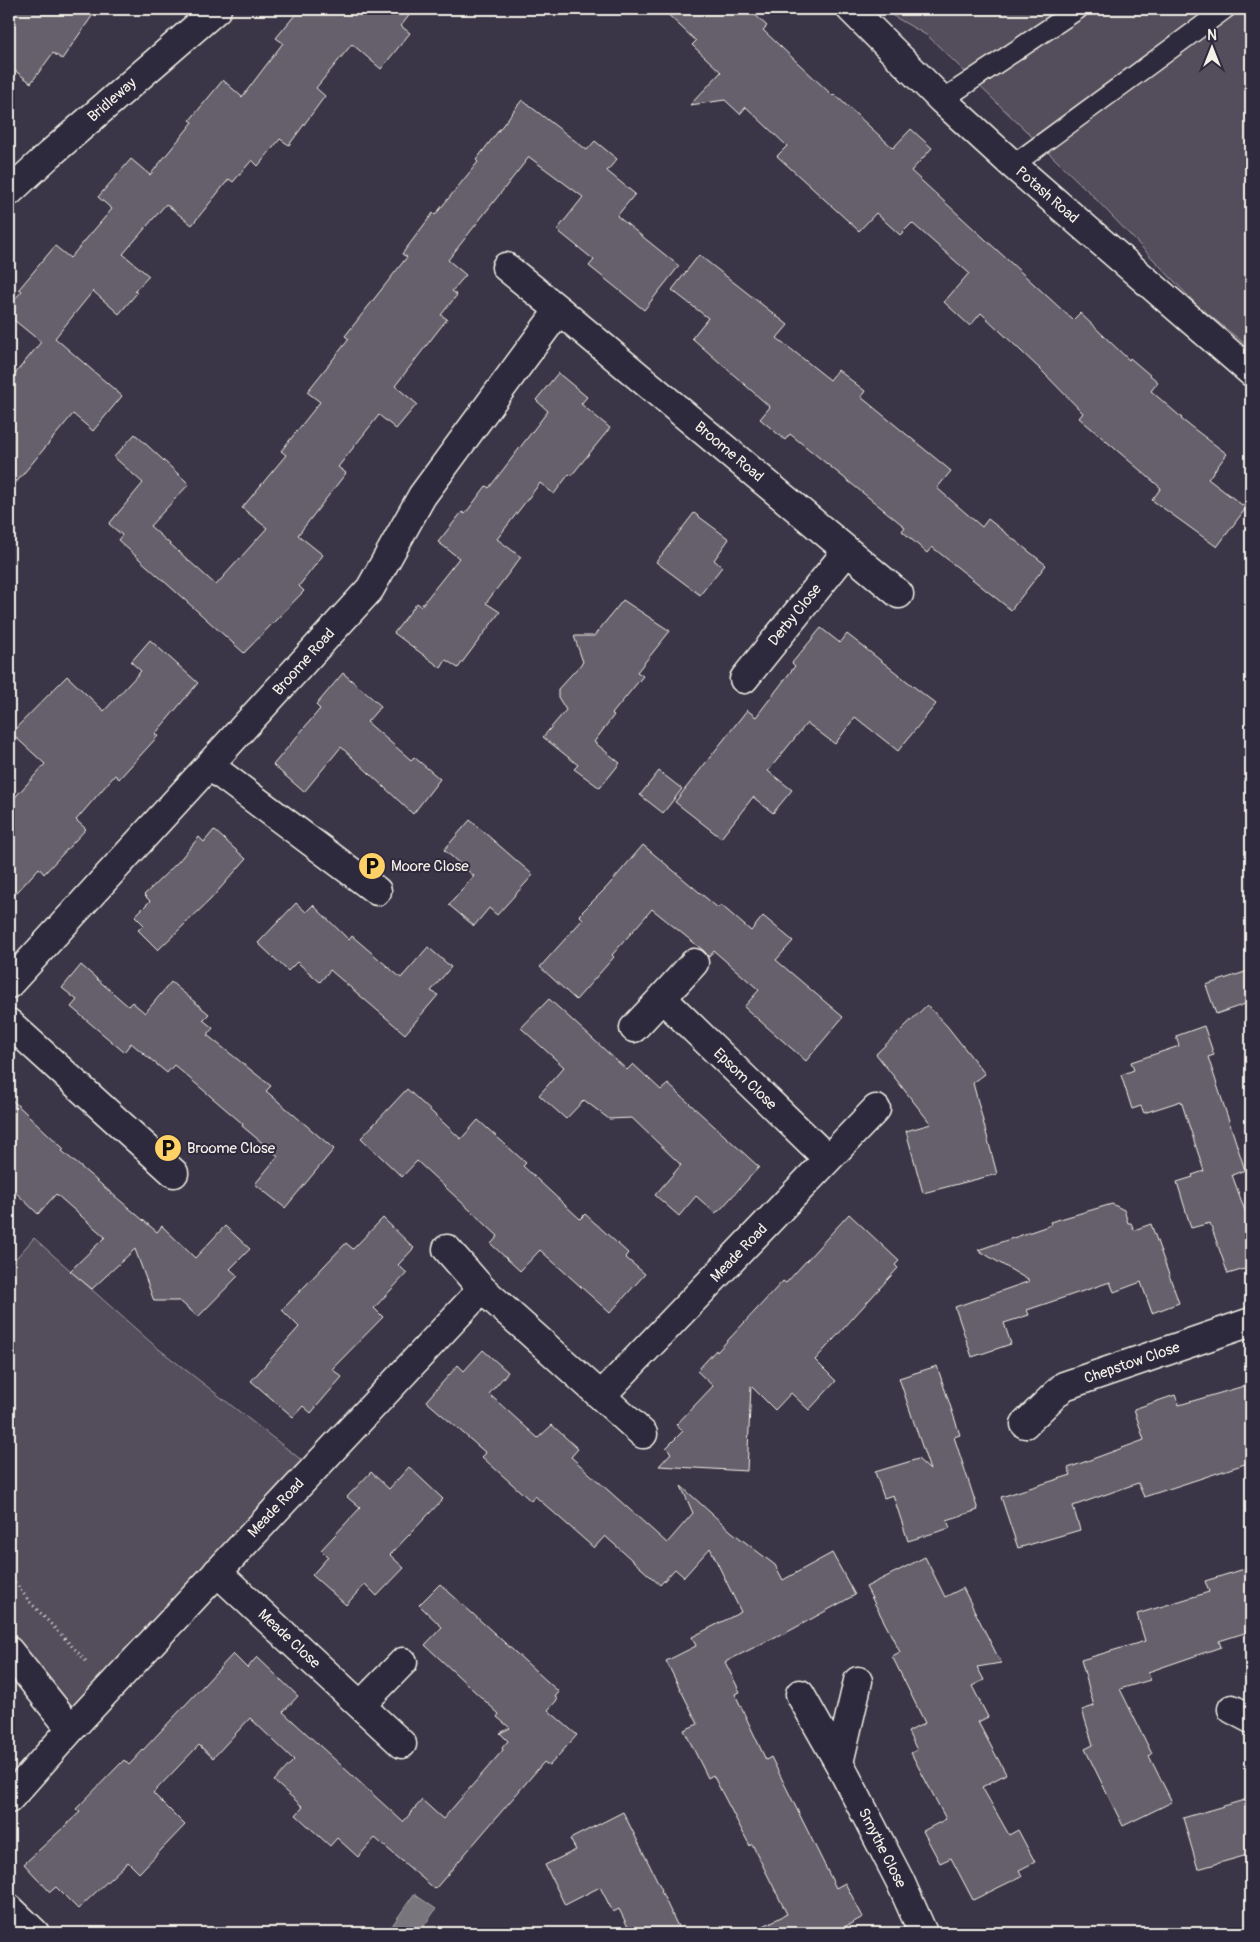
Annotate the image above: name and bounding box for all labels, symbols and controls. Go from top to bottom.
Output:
north arrow [1188,22,1238,72]
text: N [1207,27,1217,44]
street label: Bridleway [84,73,141,126]
street label: Potash Road [1012,162,1082,228]
street label: Broome Road [691,418,767,486]
street label: Derby Close [764,580,826,650]
street label: Broome Road [269,624,339,700]
parking icon: Moore Close [357,851,387,881]
place label: Moore Close [391,857,469,876]
street label: Epsom Close [709,1044,781,1114]
parking icon: Broome Close [153,1133,183,1163]
place label: Broome Close [187,1139,276,1158]
street label: Meade Road [706,1220,772,1286]
street label: Chepstow Close [1082,1338,1183,1388]
street label: Meade Road [244,1474,308,1542]
street label: Meade Close [254,1605,325,1673]
street label: Smythe Close [854,1805,911,1892]

